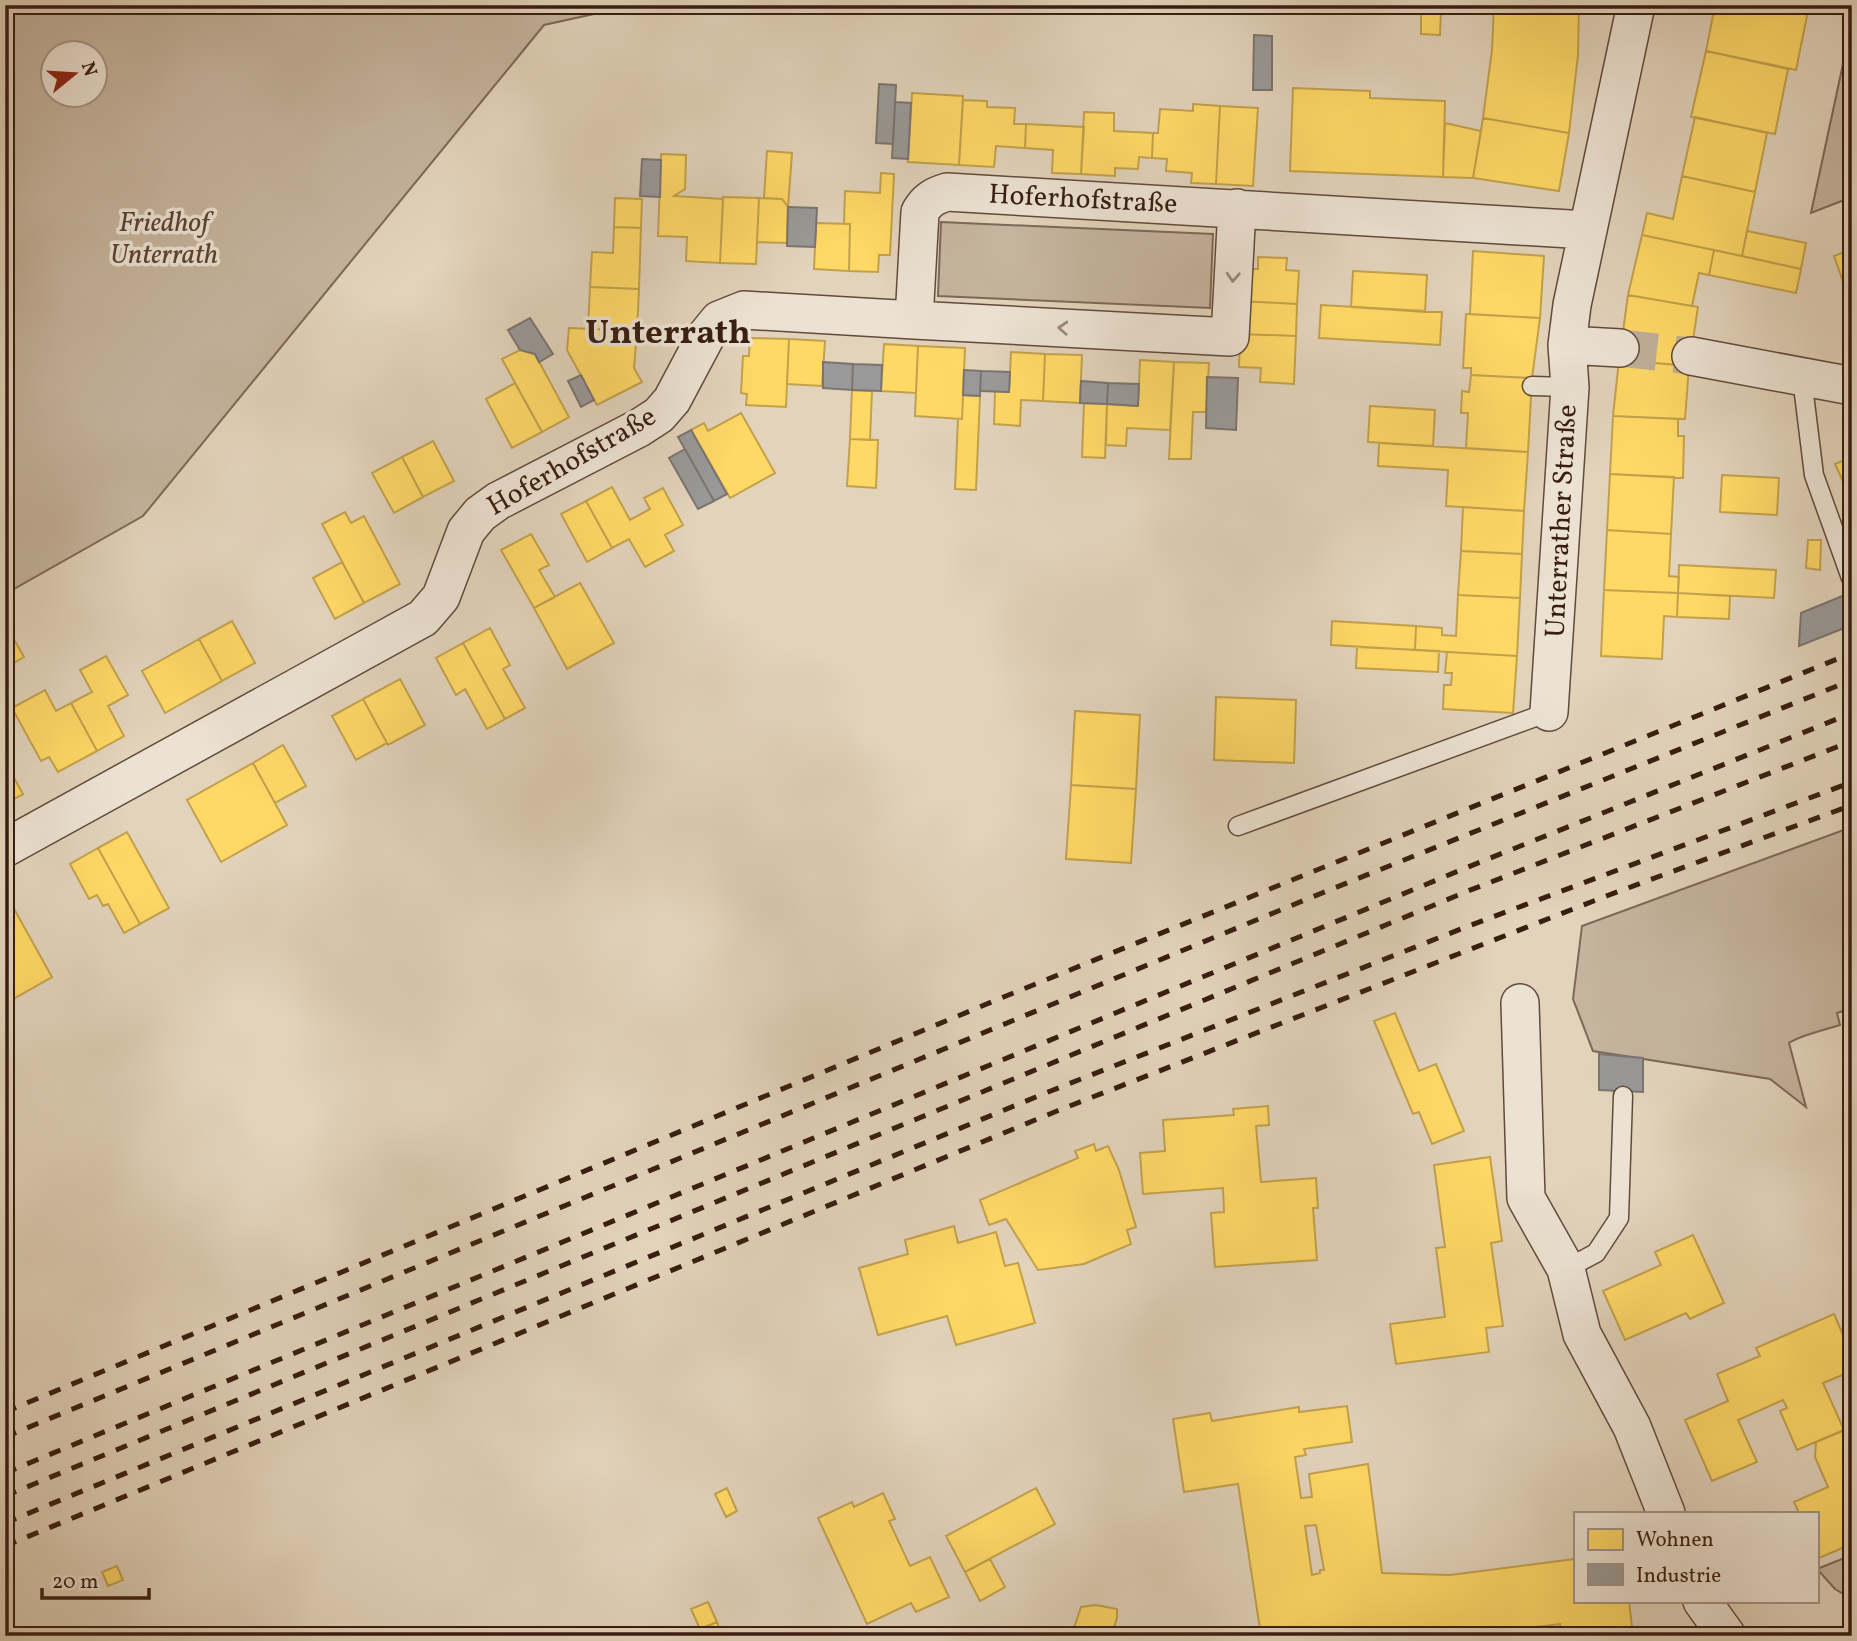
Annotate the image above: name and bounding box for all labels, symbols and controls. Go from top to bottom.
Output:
north arrow [38,38,108,108]
text: N [74,59,103,80]
street label: Hoferhofstraße [987,176,1179,224]
park label: Friedhof Unterrath [110,204,218,275]
one-way arrow [1226,271,1241,282]
district label: Unterrath [585,310,751,358]
one-way arrow [1058,321,1069,336]
street label: Hoferhofstraße [480,398,664,526]
street label: Unterrather Straße [1536,403,1588,639]
legend [1574,1512,1818,1602]
text: Wohnen [1636,1526,1714,1555]
scale bar [42,1557,149,1601]
text: Industrie [1636,1562,1721,1591]
text: 20 m [52,1568,98,1597]

